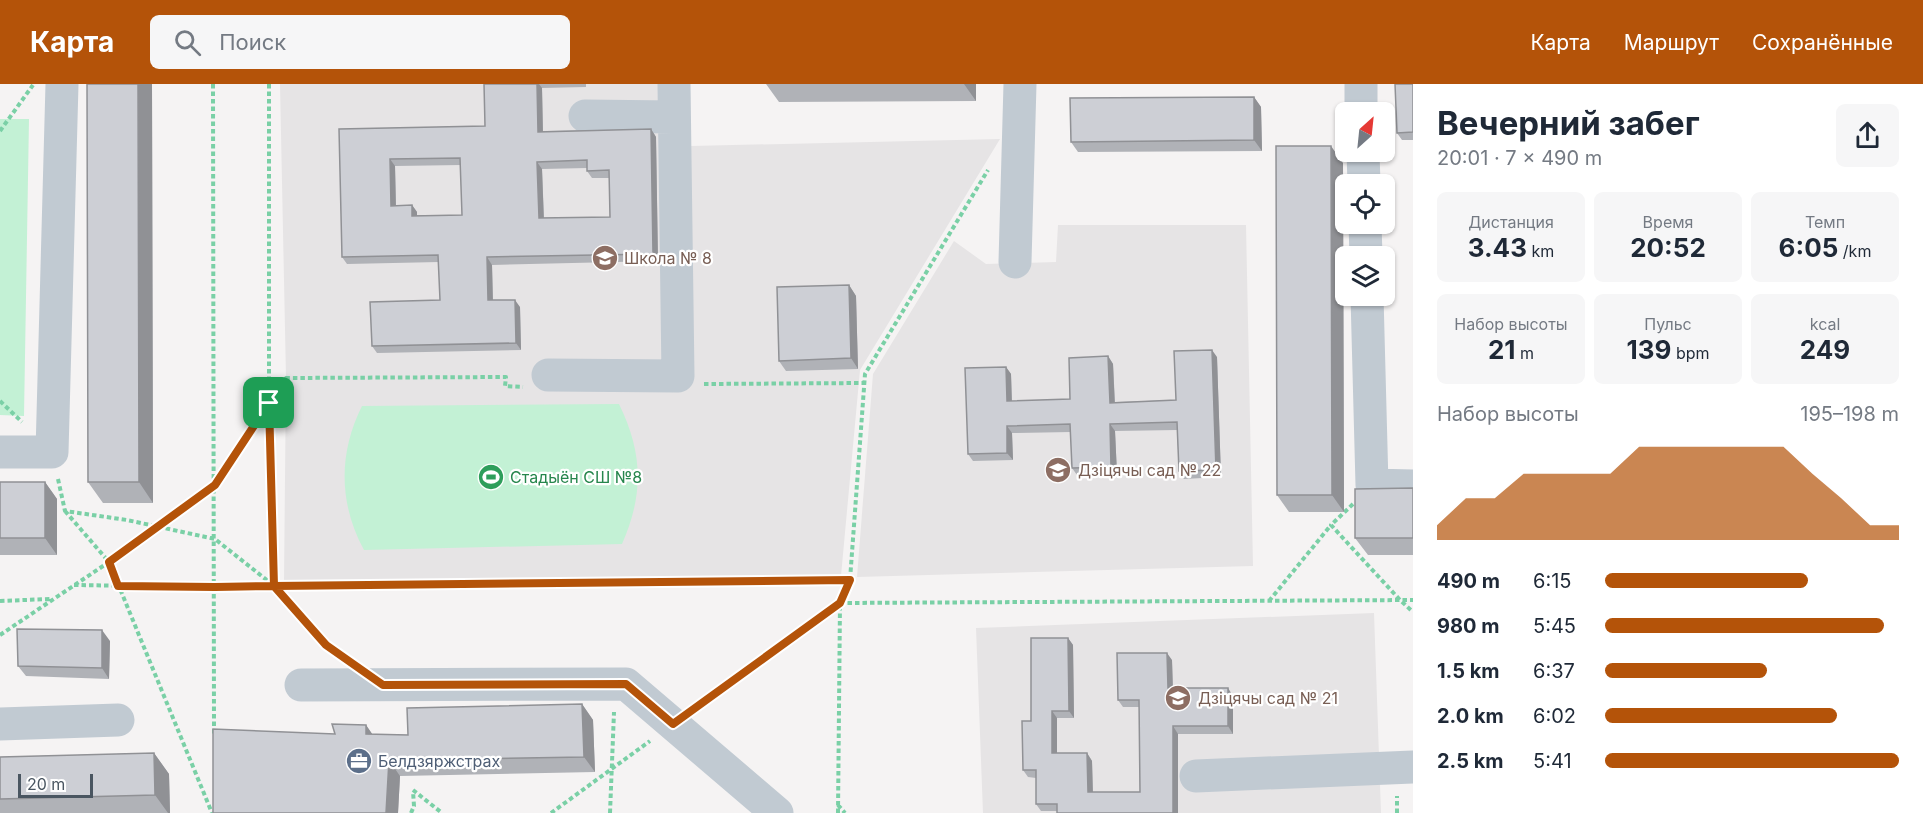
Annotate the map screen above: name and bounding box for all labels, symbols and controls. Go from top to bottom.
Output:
search box [150,15,570,69]
text: Карта [30,25,114,59]
icon: search [171,26,204,59]
text: Поиск [219,29,286,55]
text: Карта [1530,30,1591,55]
text: Маршрут [1624,30,1719,55]
text: Сохранённые [1752,30,1893,55]
north arrow [1335,102,1395,162]
map controls [1335,102,1395,306]
text: Вечерний забег [1437,103,1700,143]
button: share [1836,104,1899,167]
text: 20:01 · 7 × 490 m [1437,146,1602,170]
button: locate [1335,174,1395,234]
text: Дистанция [1468,212,1554,232]
text: Время [1643,212,1693,232]
text: Темп [1805,212,1845,232]
text: 3.43 [1468,232,1527,263]
text: 20:52 [1630,232,1706,263]
text: 6:05 [1779,232,1838,263]
text: km [1527,241,1554,261]
text: /km [1838,241,1871,261]
school or university icon: Школа № 8 [590,243,620,273]
button: layers [1335,246,1395,306]
place label: Школа № 8 [624,248,712,268]
text: Набор высоты [1454,314,1568,334]
text: Пульс [1644,314,1692,334]
text: kcal [1810,314,1840,334]
text: 21 [1488,334,1516,365]
text: 139 [1627,334,1671,365]
text: 249 [1800,334,1850,365]
text: m [1516,343,1534,363]
text: bpm [1671,343,1710,363]
pin [243,377,294,428]
icon: arrive [252,386,285,419]
text: Набор высоты [1437,402,1579,426]
text: 195–198 m [1800,402,1899,426]
school or university icon: Дзіцячы сад № 22 [1043,455,1073,485]
place label: Дзіцячы сад № 22 [1078,460,1221,480]
sports icon: Стадыён СШ №8 [476,462,506,492]
place label: Стадыён СШ №8 [510,467,642,487]
text: 490 m [1437,569,1500,593]
text: 6:15 [1533,569,1571,593]
text: 980 m [1437,614,1499,638]
text: 5:45 [1533,614,1576,638]
text: 1.5 km [1437,659,1500,683]
text: 6:37 [1533,659,1575,683]
school or university icon: Дзіцячы сад № 21 [1163,683,1193,713]
place label: Дзіцячы сад № 21 [1198,688,1338,708]
text: 2.0 km [1437,704,1504,728]
text: 6:02 [1533,704,1576,728]
office icon: Белдзяржстрах [344,746,374,776]
text: 2.5 km [1437,749,1504,773]
text: 5:41 [1533,749,1572,773]
place label: Белдзяржстрах [378,751,501,771]
scale bar [18,771,93,798]
text: 20 m [27,774,65,794]

